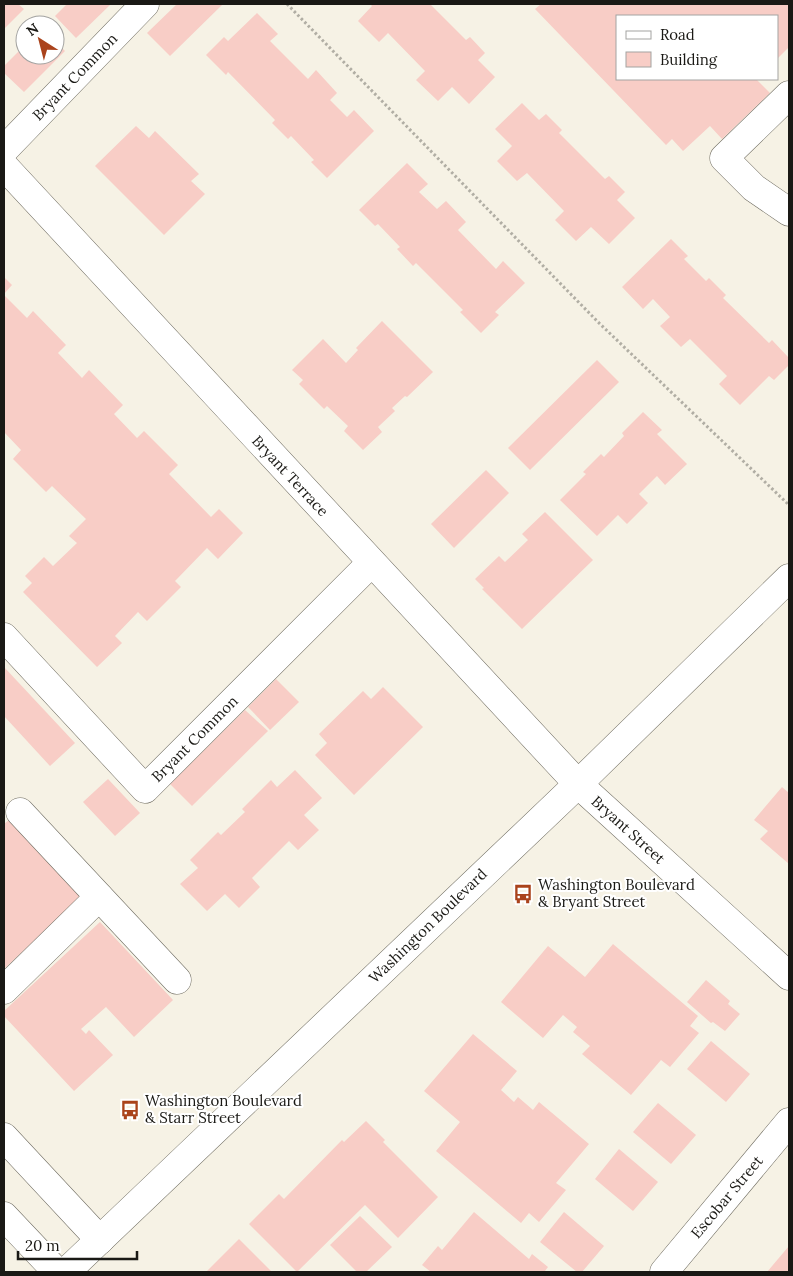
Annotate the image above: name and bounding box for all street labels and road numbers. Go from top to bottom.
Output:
street label: Bryant Common [28,29,121,124]
street label: Bryant Terrace [248,431,333,520]
street label: Bryant Common [148,692,242,786]
street label: Bryant Street [587,791,669,868]
street label: Washington Boulevard [365,864,491,987]
street label: Escobar Street [686,1151,767,1242]

